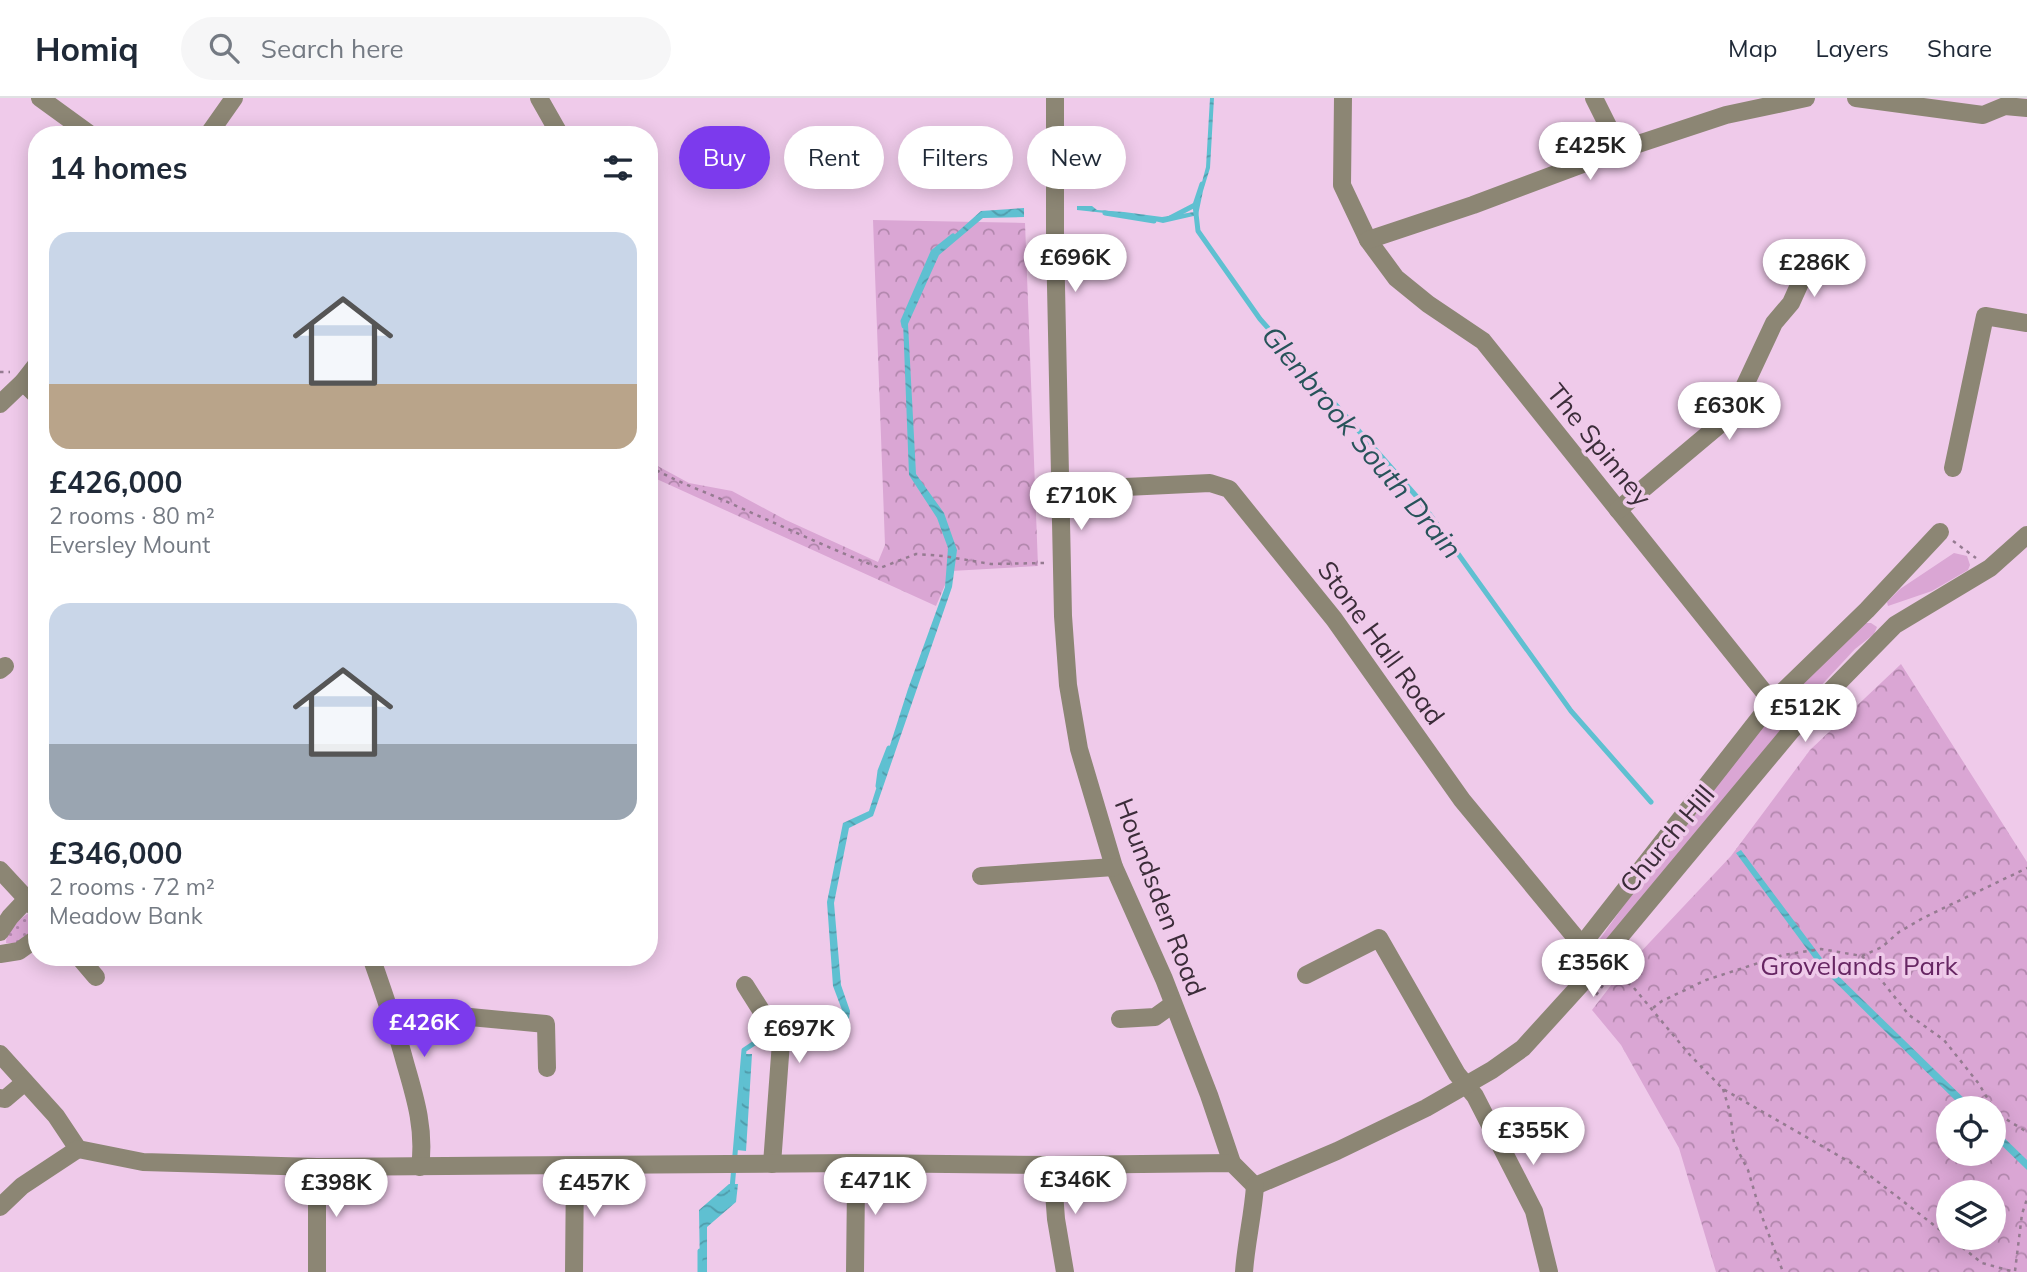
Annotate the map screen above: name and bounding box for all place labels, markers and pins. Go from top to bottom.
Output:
pin: £425K [1541,122,1639,182]
pin: £696K [1026,234,1124,294]
pin: £286K [1765,240,1863,299]
pin: £630K [1680,382,1778,442]
pin: £710K [1032,472,1130,532]
pin: £512K [1756,684,1854,744]
pin: £356K [1544,940,1642,999]
pin: £426K [375,1000,473,1059]
pin: £697K [750,1006,848,1065]
pin: £355K [1484,1108,1582,1167]
pin: £346K [1026,1156,1124,1216]
pin: £471K [826,1158,924,1217]
pin: £398K [287,1160,385,1219]
pin: £457K [545,1160,643,1219]

